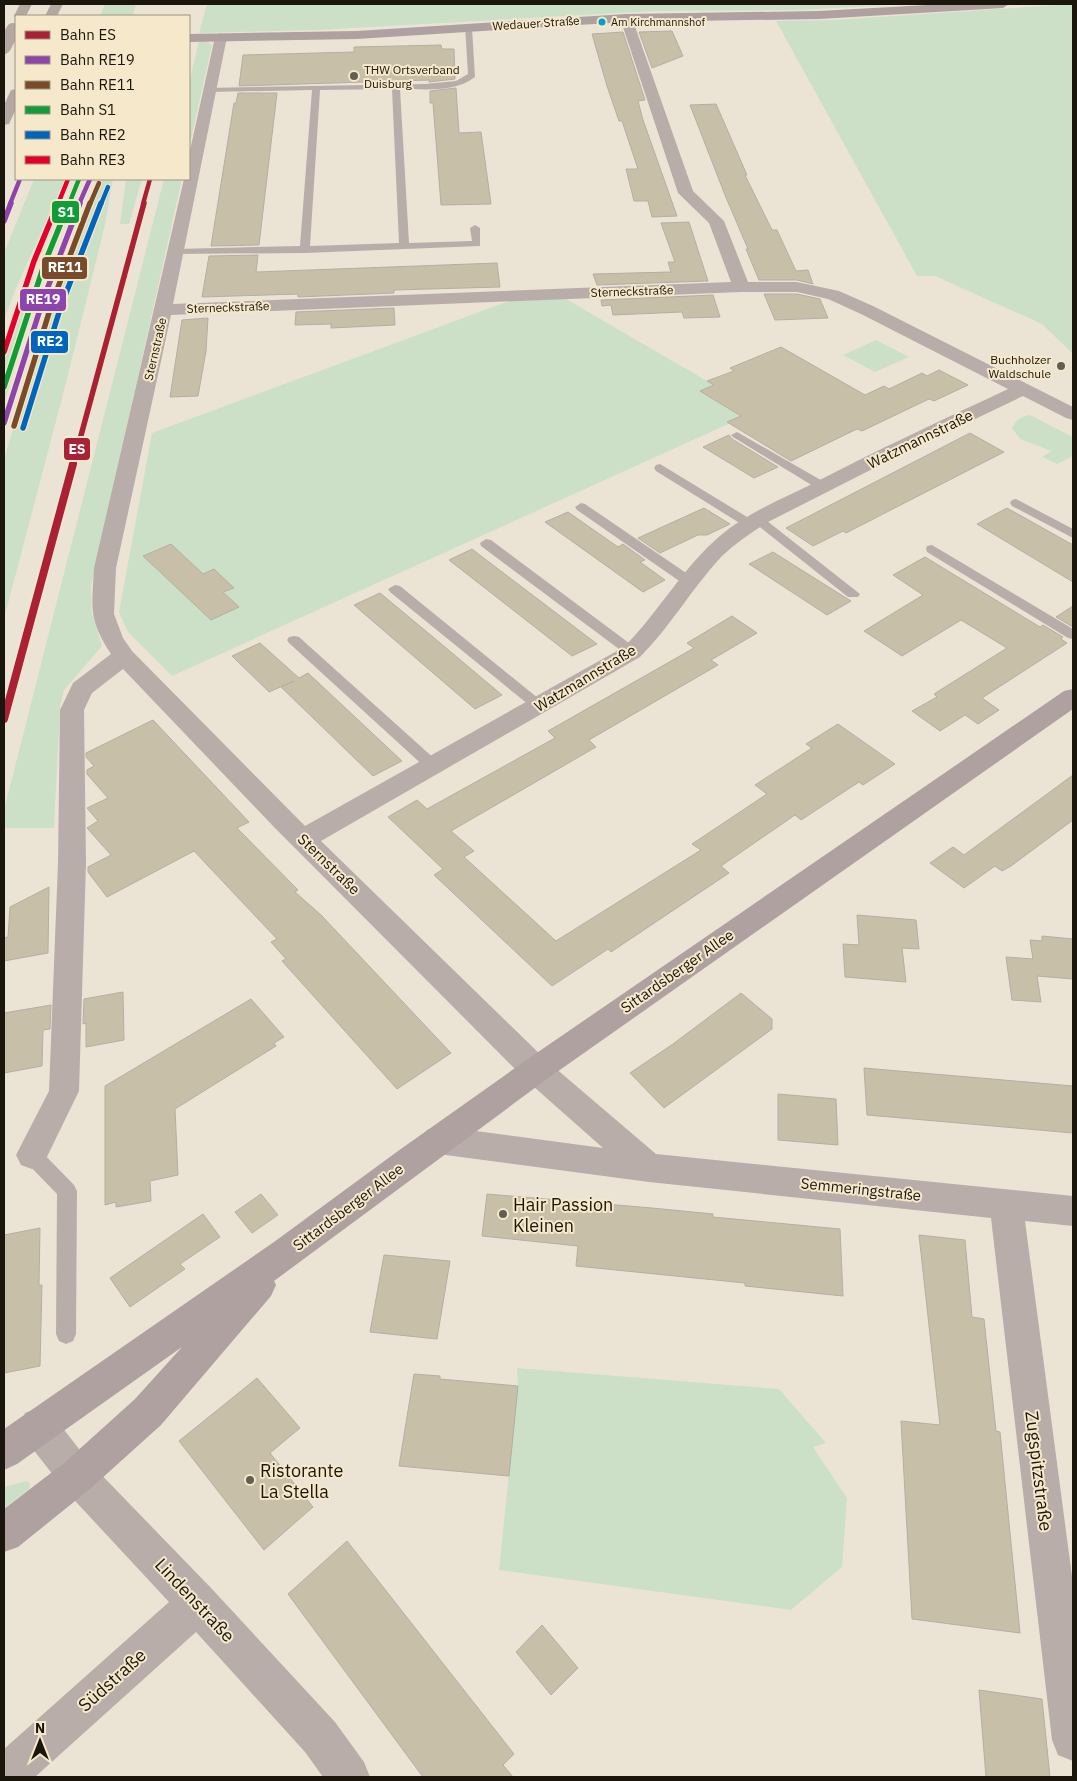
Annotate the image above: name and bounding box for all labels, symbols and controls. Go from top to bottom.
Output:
street label: Wedauer Straße [492,12,580,34]
legend [15,15,190,180]
place label: Am Kirchmannshof [611,15,705,29]
marker: Am Kirchmannshof [597,17,607,27]
text: Bahn ES [60,25,116,44]
text: Bahn RE19 [60,50,135,69]
place label: THW Ortsverband Duisburg [364,62,460,91]
marker: THW Ortsverband Duisburg [348,70,360,82]
text: Bahn RE11 [60,75,135,94]
text: Bahn S1 [60,100,116,119]
text: Bahn RE2 [60,125,126,144]
text: Bahn RE3 [60,150,126,169]
line badge: S1 [51,200,80,224]
text: S1 [57,203,75,221]
line badge: RE11 [41,256,88,280]
text: RE11 [48,258,83,276]
street label: Sterneckstraße [590,282,674,300]
line badge: RE19 [19,288,67,312]
text: RE19 [26,290,60,308]
street label: Sterneckstraße [186,298,270,316]
street label: Sternstraße [140,316,170,382]
line badge: RE2 [30,330,69,354]
text: RE2 [37,332,63,350]
place label: Buchholzer Waldschule [988,352,1052,381]
marker: Buchholzer Waldschule [1055,360,1067,372]
street label: Watzmannstraße [864,405,976,473]
line badge: ES [63,437,91,461]
text: ES [68,440,86,458]
street label: Watzmannstraße [531,640,639,716]
street label: Sternstraße [294,829,364,899]
street label: Sittardsberger Allee [617,925,737,1017]
street label: Sittardsberger Allee [289,1159,407,1255]
street label: Semmeringstraße [800,1173,922,1205]
place label: Hair Passion Kleinen [513,1193,613,1237]
marker: Hair Passion Kleinen [497,1208,509,1220]
street label: Zugspitzstraße [1020,1410,1058,1533]
place label: Ristorante La Stella [260,1459,344,1503]
marker: Ristorante La Stella [244,1474,256,1486]
street label: Lindenstraße [150,1553,240,1647]
street label: Südstraße [73,1643,151,1717]
north arrow [15,1716,65,1766]
text: N [35,1719,45,1737]

